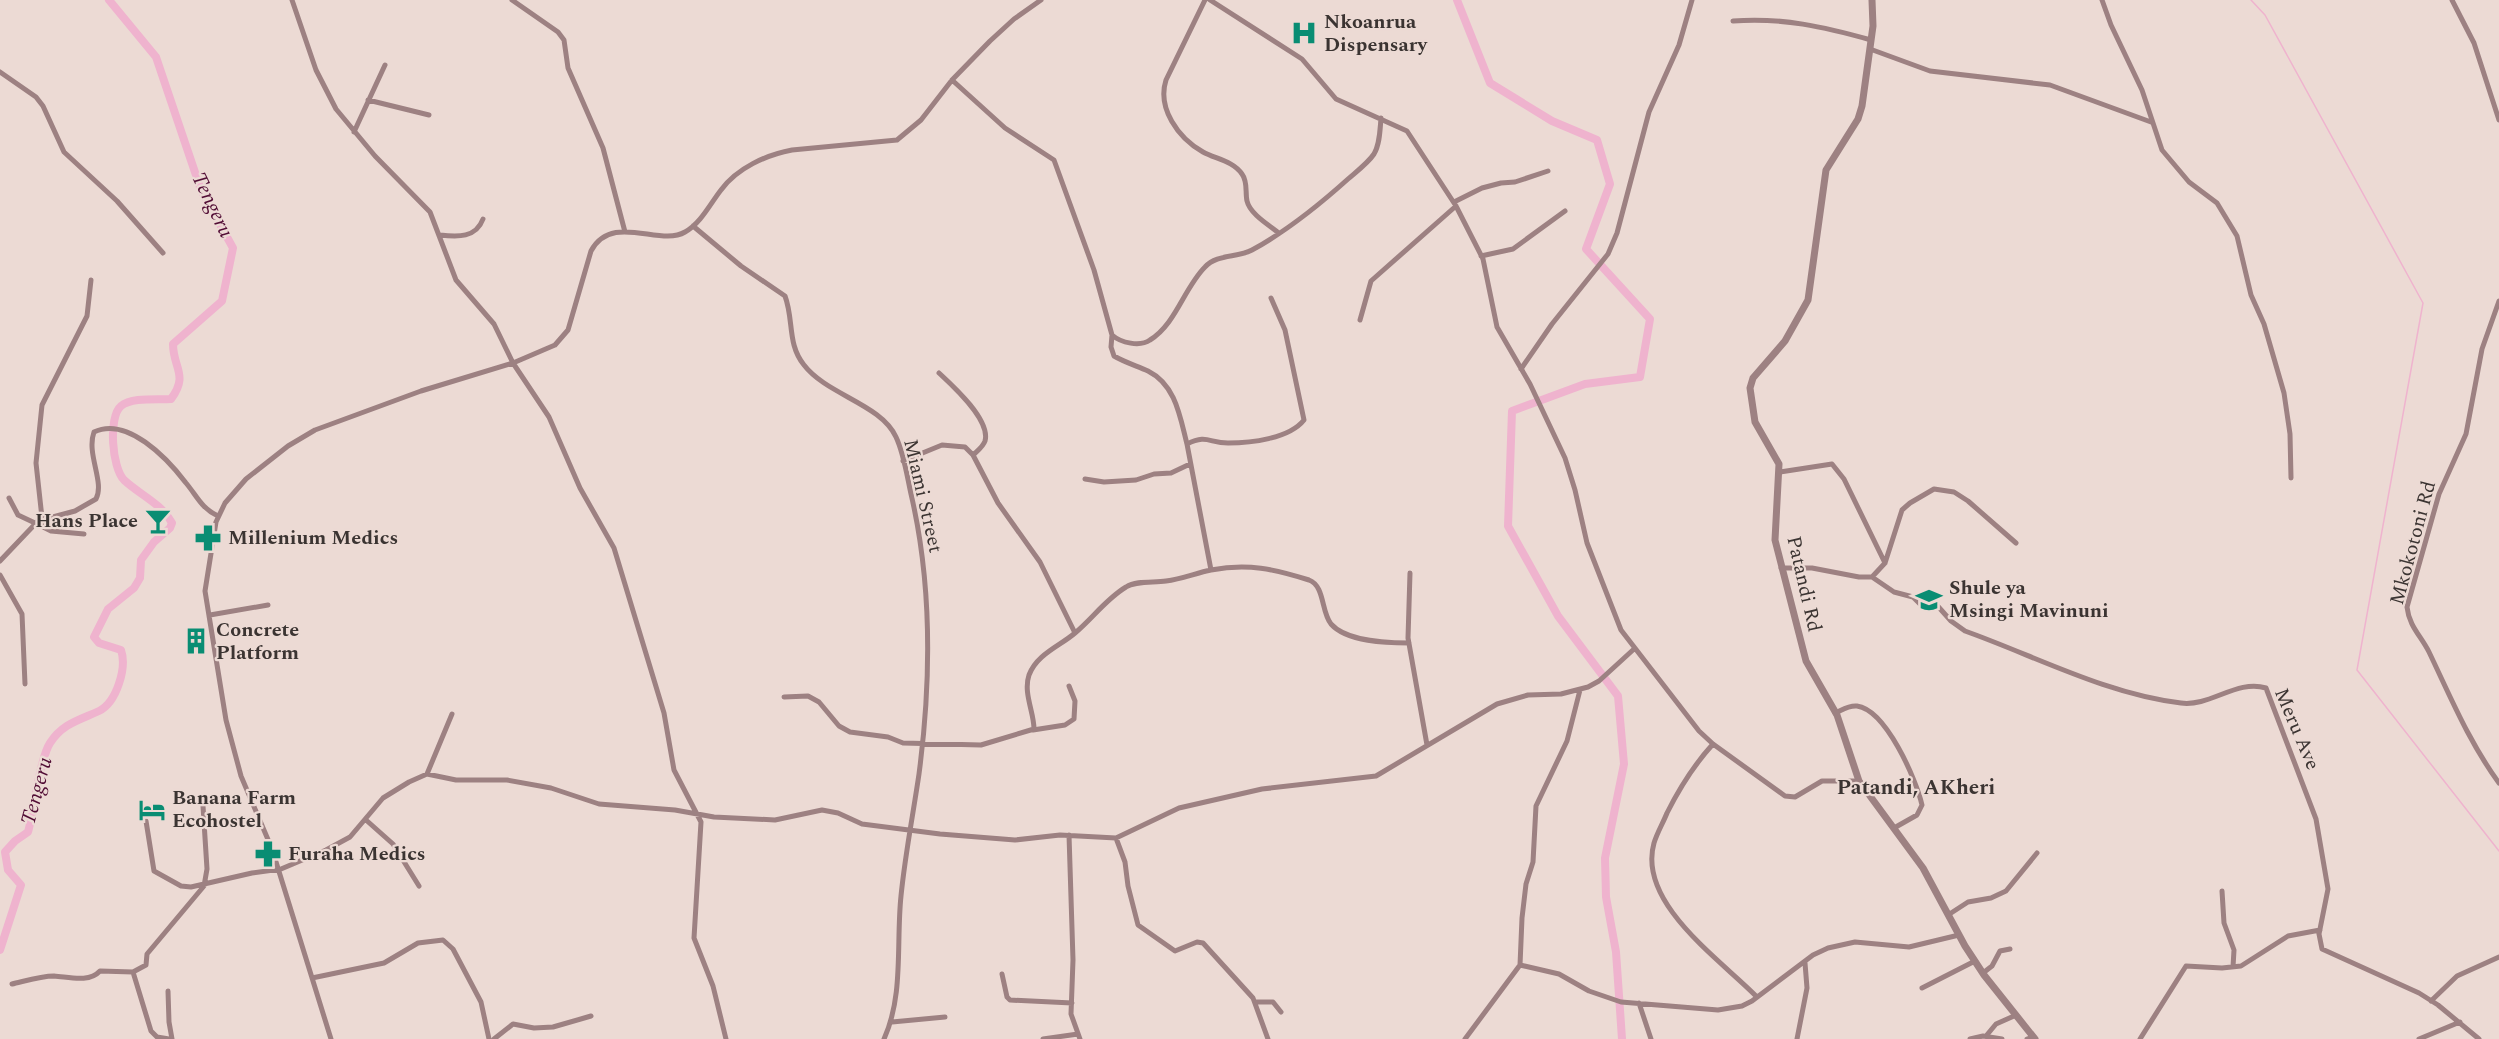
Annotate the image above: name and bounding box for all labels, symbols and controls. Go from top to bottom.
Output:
place label: Nkoanrua Dispensary [1324,7,1429,60]
hospital icon: Nkoanrua Dispensary [1289,18,1319,48]
water label: Tengeru [182,167,242,243]
street label: Miami Street [895,436,951,556]
street label: Mkokotoni Rd [2382,478,2444,608]
place label: Hans Place [35,506,138,536]
bar icon: Hans Place [143,506,173,536]
pharmacy icon: Millenium Medics [193,523,223,553]
place label: Millenium Medics [228,523,398,553]
street label: Patandi Rd [1778,533,1830,635]
place label: Shule ya Msingi Mavinuni [1949,573,2109,626]
school or university icon: Shule ya Msingi Mavinuni [1914,585,1944,615]
place label: Concrete Platform [216,615,299,668]
building icon: Concrete Platform [181,626,211,656]
street label: Meru Ave [2266,683,2328,775]
water label: Tengeru [13,753,61,829]
district label: Patandi, AKheri [1837,772,1995,804]
place label: Banana Farm Ecohostel [172,783,296,836]
hotel icon: Banana Farm Ecohostel [137,795,167,825]
pharmacy icon: Furaha Medics [253,839,283,869]
place label: Furaha Medics [288,839,426,869]

